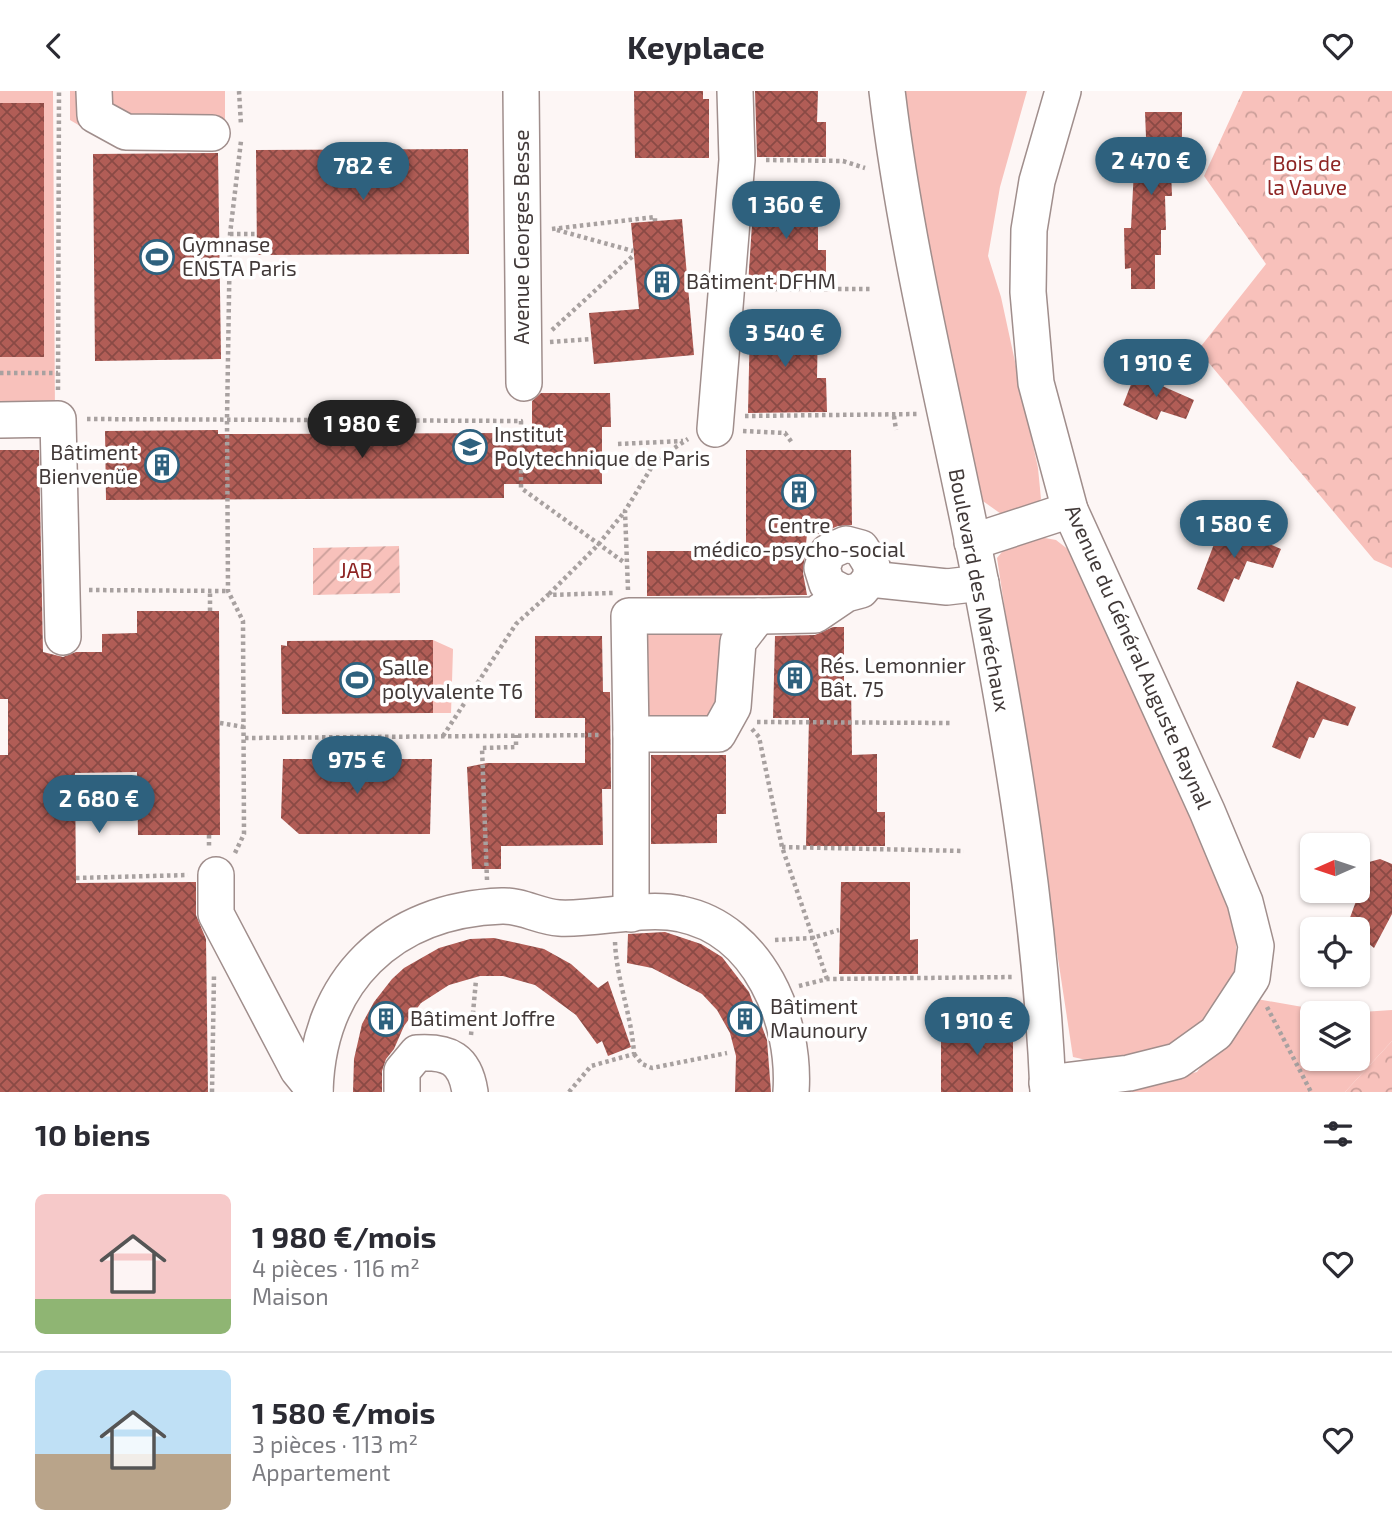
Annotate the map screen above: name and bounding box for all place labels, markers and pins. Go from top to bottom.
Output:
pin: 2 470 € [1086,137,1216,197]
pin: 782 € [314,143,412,202]
pin: 1 360 € [721,181,851,241]
place label: Gymnase ENSTA Paris [182,231,297,280]
sports icon: Gymnase ENSTA Paris [138,238,176,276]
building icon: Bâtiment DFHM [643,263,681,301]
place label: Bâtiment DFHM [686,268,836,293]
pin: 3 540 € [720,309,850,369]
pin: 1 910 € [1091,339,1221,399]
pin: 1 980 € [297,401,427,460]
place label: Institut Polytechnique de Paris [494,421,710,470]
school or university icon: Institut Polytechnique de Paris [451,428,489,466]
place label: Bâtiment Bienvenüe [39,439,138,488]
building icon: Bâtiment Bienvenüe [143,446,181,484]
building icon: Centre médico-psycho-social [780,473,818,511]
pin: 1 580 € [1169,501,1299,560]
place label: Centre médico-psycho-social [693,512,906,561]
place label: Rés. Lemonnier Bât. 75 [820,652,967,701]
place label: Salle polyvalente T6 [382,654,523,703]
building icon: Rés. Lemonnier Bât. 75 [776,659,814,697]
sports icon: Salle polyvalente T6 [338,661,376,699]
pin: 975 € [308,737,406,796]
pin: 2 680 € [34,775,164,835]
place label: Bâtiment Maunoury [770,993,868,1042]
pin: 1 910 € [912,997,1042,1057]
building icon: Bâtiment Joffre [367,1000,405,1038]
building icon: Bâtiment Maunoury [726,1000,764,1038]
place label: Bâtiment Joffre [410,1005,555,1030]

